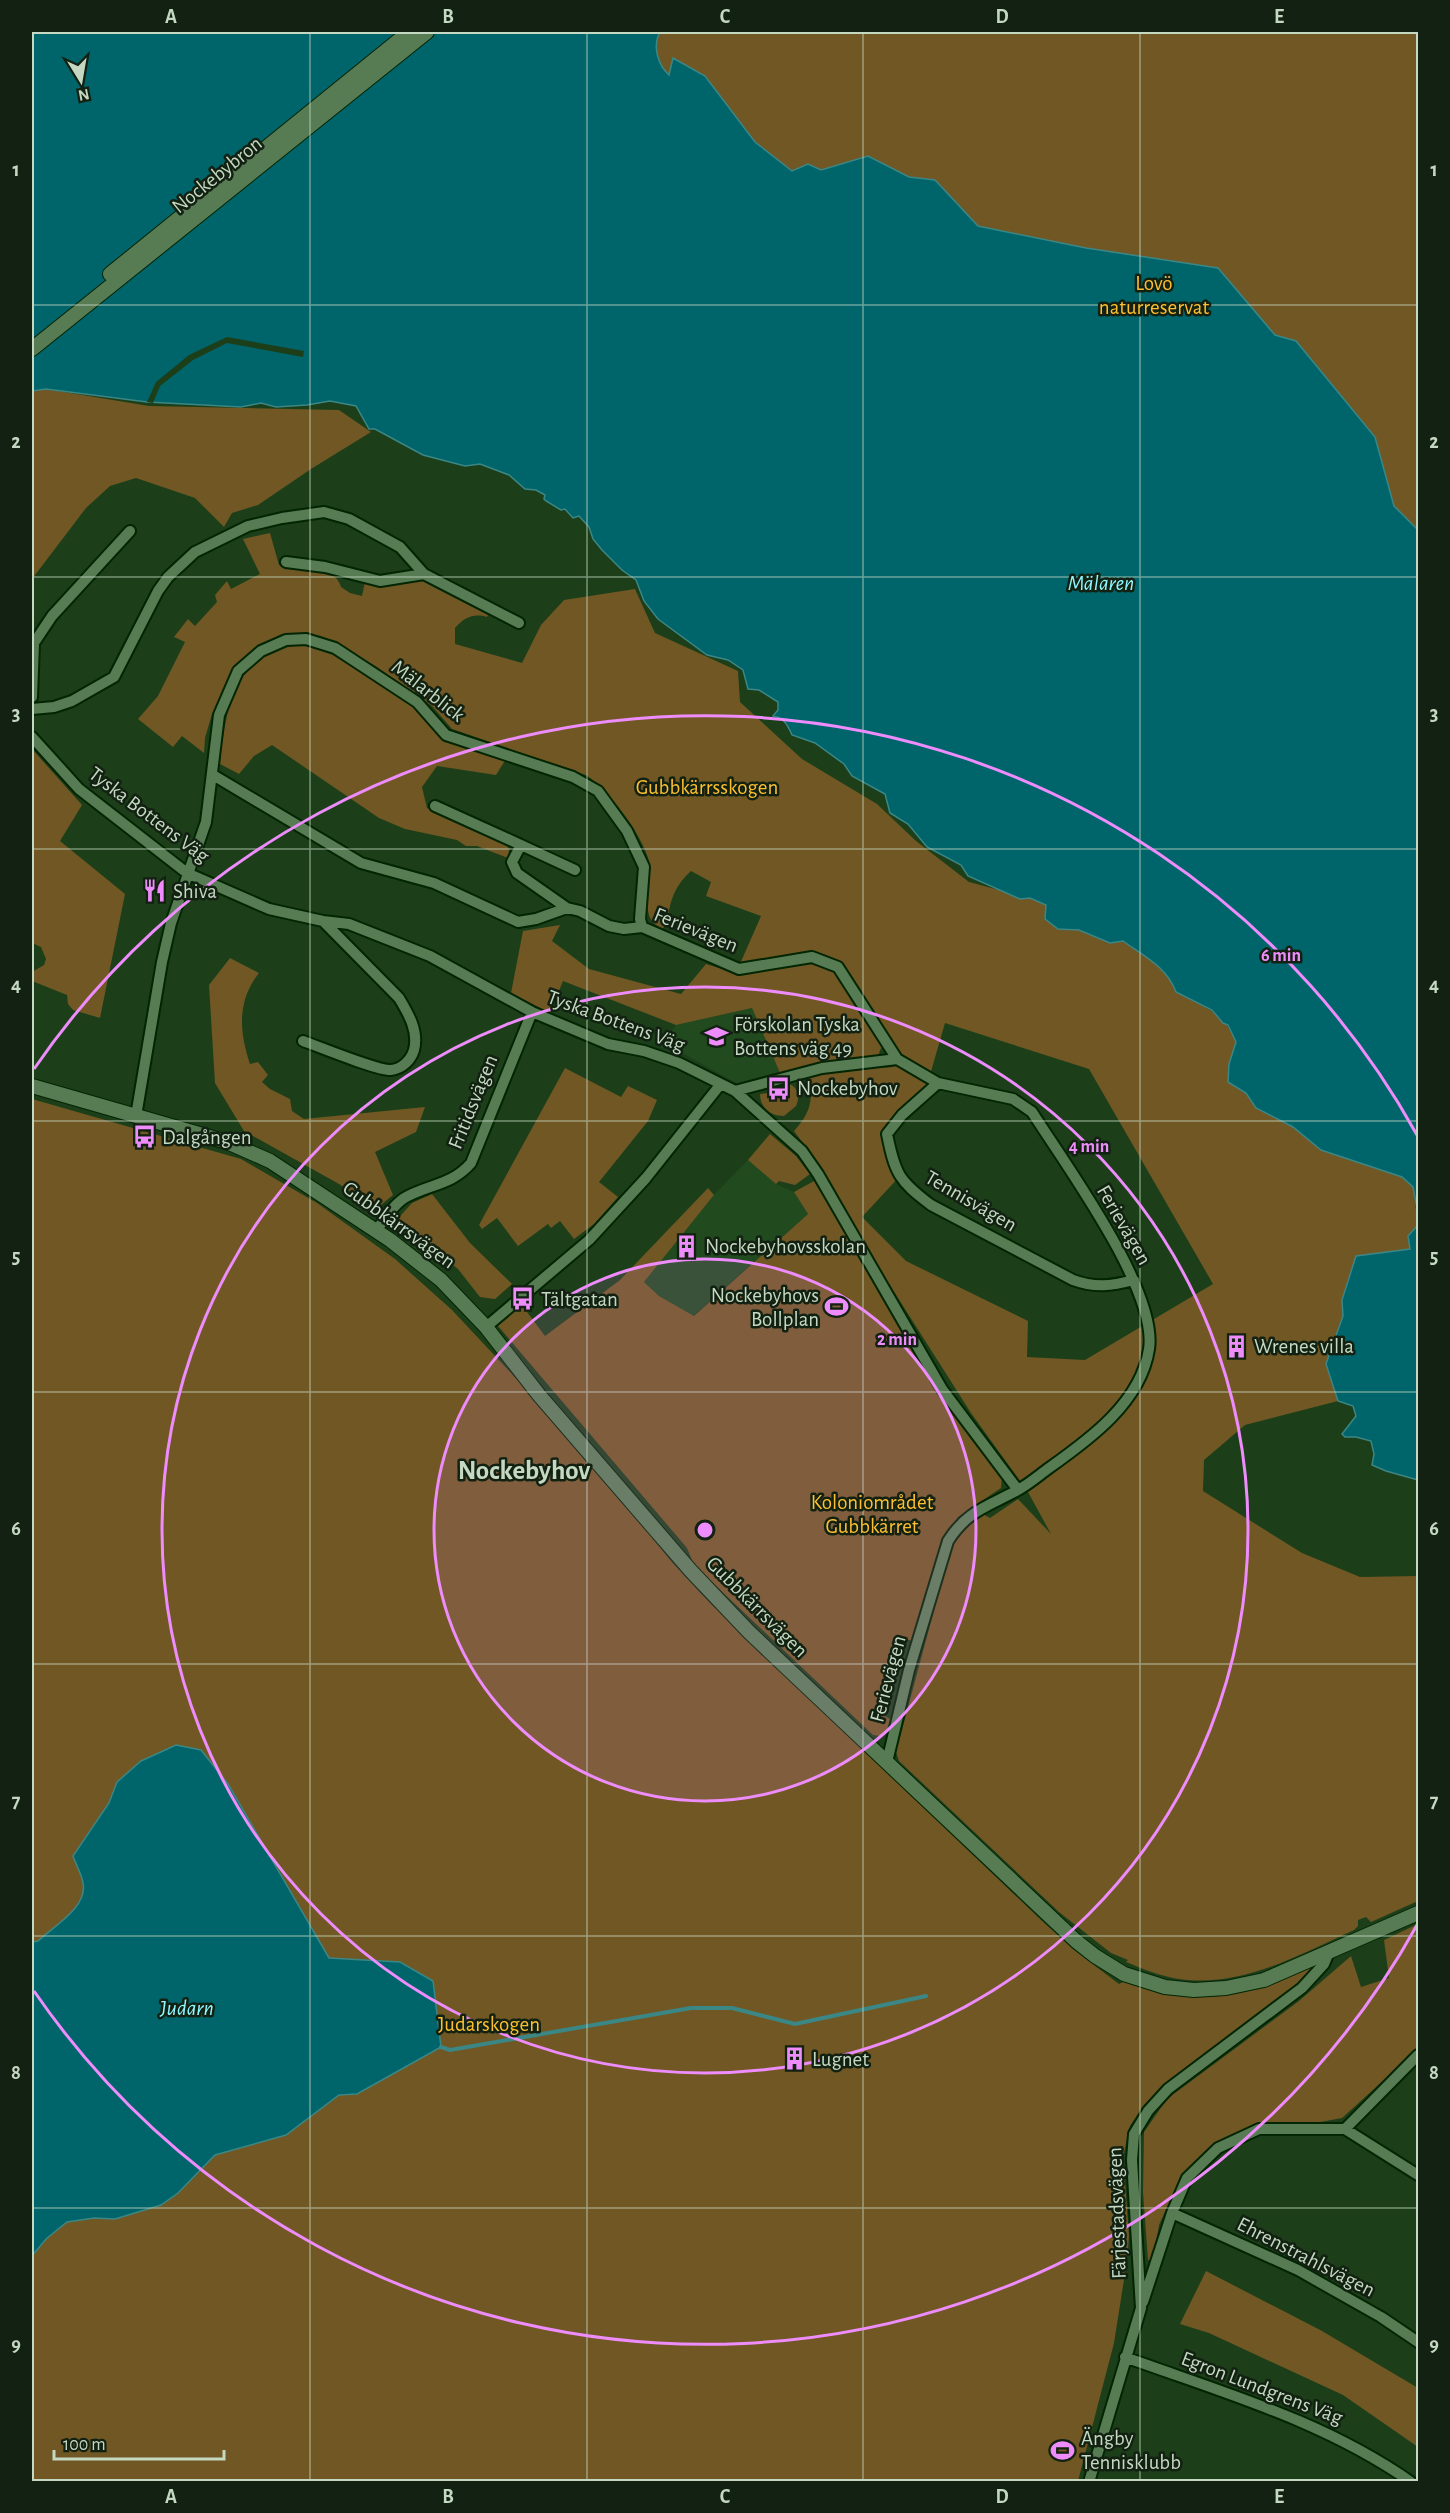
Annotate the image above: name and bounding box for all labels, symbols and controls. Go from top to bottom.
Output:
text: A [165,7,177,27]
text: B [442,7,454,27]
text: C [720,7,731,27]
text: D [995,7,1009,27]
text: E [1274,7,1284,27]
north arrow [51,51,111,111]
text: N [77,86,91,104]
street label: Nockebybron [168,133,266,217]
text: 1 [12,160,20,180]
text: 1 [1430,160,1438,180]
park label: Lovö naturreservat [1099,273,1209,318]
text: 2 [11,432,21,452]
text: 2 [1429,432,1439,452]
water label: Mälaren [1068,572,1134,594]
street label: Mälarblick [388,656,469,726]
text: 3 [12,704,20,724]
text: 3 [1430,704,1438,724]
street label: Tyska Bottens Väg [85,763,214,867]
park label: Gubbkärrsskogen [636,777,778,798]
restaurant icon: Shiva [142,878,168,904]
place label: Shiva [173,881,217,902]
street label: Ferievägen [651,904,741,956]
text: 6 min [1261,947,1301,965]
text: 4 [11,975,21,995]
text: 4 [1429,975,1439,995]
street label: Tyska Bottens Väg [544,986,688,1056]
place label: Förskolan Tyska Bottens väg 49 [734,1014,860,1059]
school or university icon: Förskolan Tyska Bottens väg 49 [703,1023,729,1049]
street label: Fritidsvägen [445,1052,501,1152]
bus stop icon: Nockebyhov [766,1075,792,1101]
place label: Nockebyhov [797,1078,898,1099]
bus stop icon: Dalgången [131,1124,157,1150]
place label: Dalgången [162,1127,251,1148]
text: 4 min [1069,1138,1109,1156]
street label: Tennisvägen [922,1166,1020,1236]
street label: Gubbkärrsvägen [339,1177,459,1273]
street label: Ferievägen [1093,1181,1155,1269]
building icon: Nockebyhovsskolan [674,1233,700,1259]
place label: Nockebyhovsskolan [705,1236,866,1257]
text: 5 [12,1247,20,1267]
text: 5 [1430,1247,1438,1267]
place label: Nockebyhovs Bollplan [711,1285,819,1330]
bus stop icon: Tältgatan [510,1286,536,1312]
place label: Tältgatan [541,1289,618,1310]
sports icon: Nockebyhovs Bollplan [824,1294,850,1320]
text: 2 min [877,1331,917,1349]
building icon: Wrenes villa [1223,1333,1249,1359]
place label: Wrenes villa [1254,1336,1354,1357]
district label: Nockebyhov [458,1457,590,1485]
park label: Koloniområdet Gubbkärret [811,1492,934,1537]
text: 6 [11,1519,21,1539]
text: 6 [1429,1519,1439,1539]
centre of rings [695,1520,715,1540]
street label: Gubbkärrsvägen [702,1552,812,1662]
street label: Ferievägen [866,1634,910,1724]
text: 7 [12,1791,21,1811]
text: 7 [1430,1791,1439,1811]
water label: Judarn [159,1997,214,2019]
park label: Judarskogen [438,2014,540,2035]
building icon: Lugnet [781,2046,807,2072]
place label: Lugnet [812,2049,869,2070]
text: 8 [11,2063,21,2083]
text: 8 [1429,2063,1439,2083]
street label: Färjestadsvägen [1104,2147,1130,2279]
street label: Ehrenstrahlsvägen [1234,2213,1378,2301]
text: 9 [11,2335,21,2355]
text: 9 [1429,2335,1439,2355]
street label: Egron Lundgrens Väg [1178,2348,1346,2429]
scale bar [54,2423,224,2461]
place label: Ängby Tennisklubb [1081,2427,1181,2473]
text: 100 m [63,2436,106,2454]
sports icon: Ängby Tennisklubb [1050,2437,1076,2463]
text: A [165,2487,177,2507]
text: B [442,2487,454,2507]
text: C [720,2487,731,2507]
text: D [995,2487,1009,2507]
text: E [1274,2487,1284,2507]

